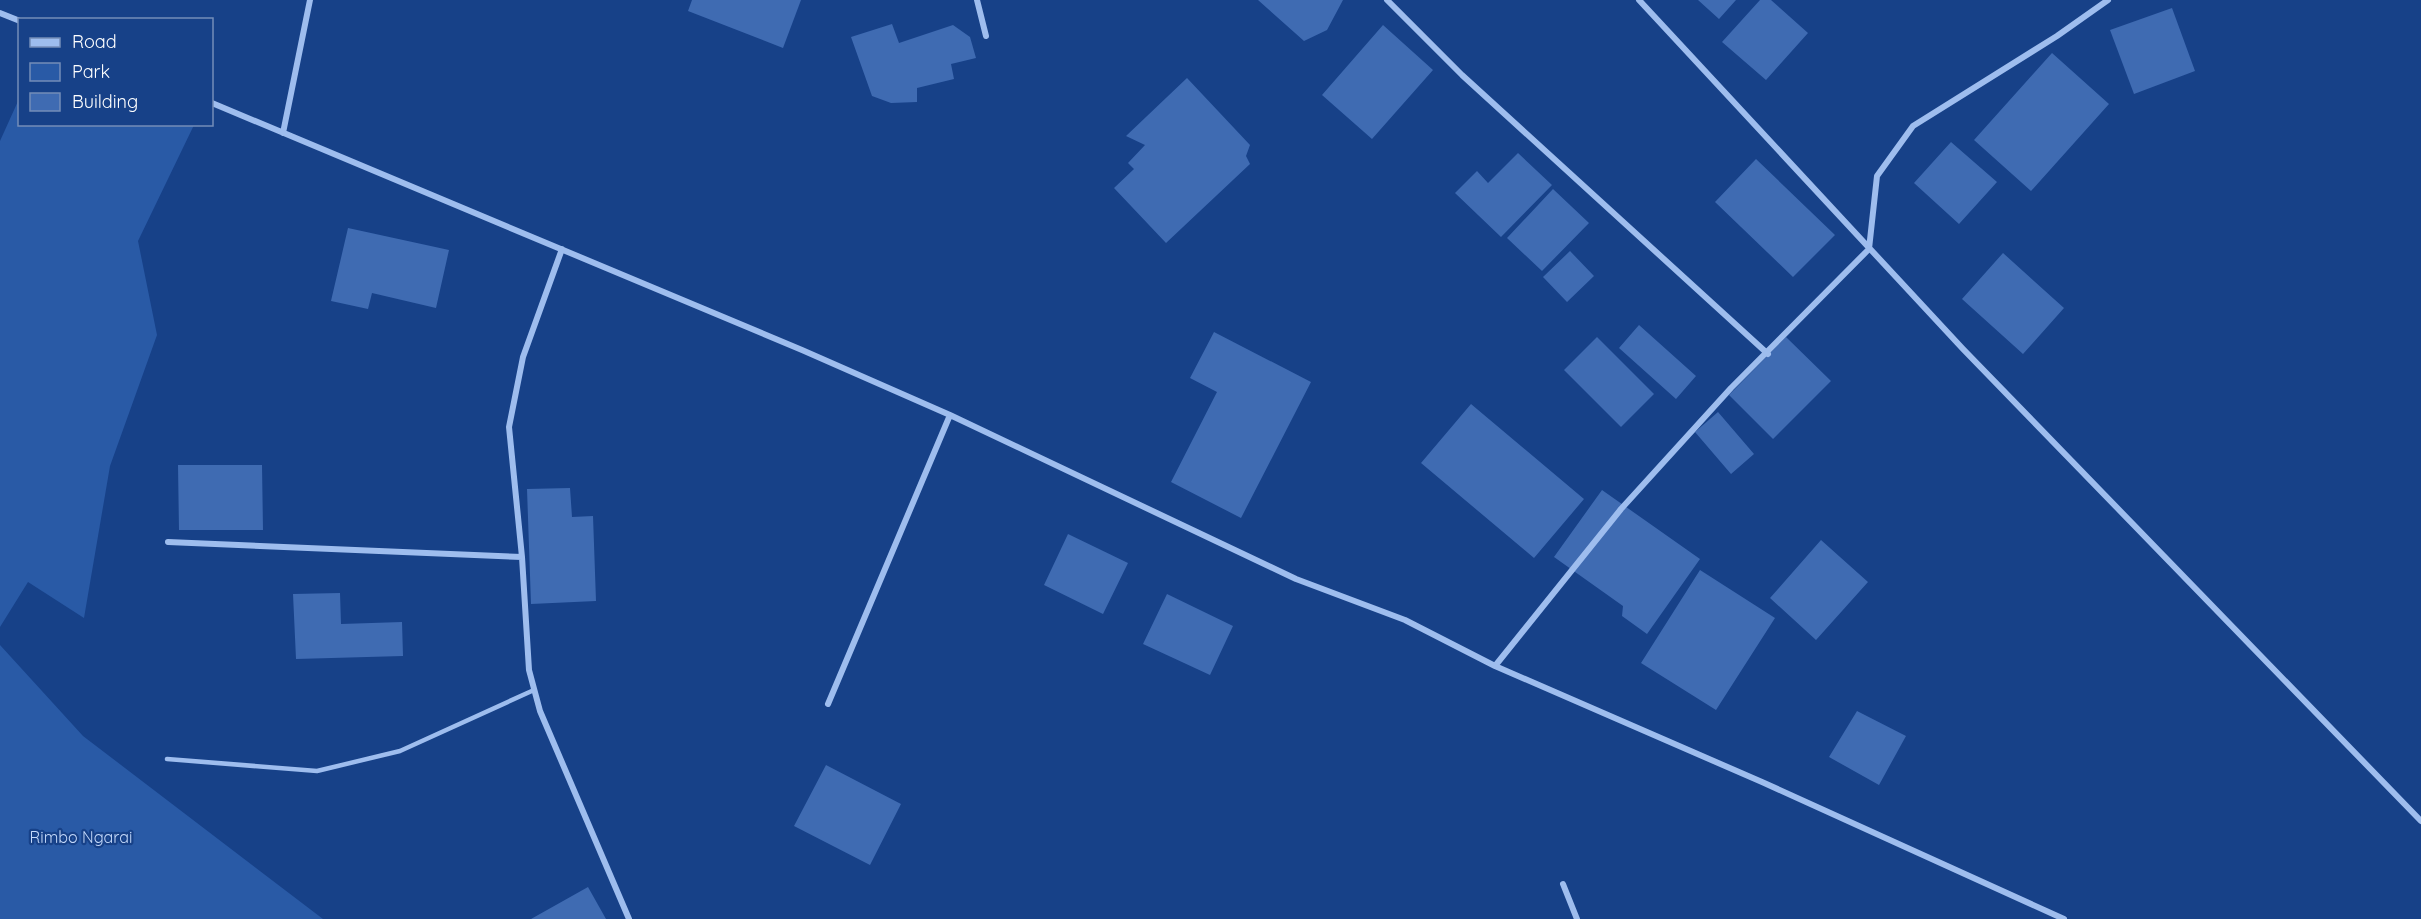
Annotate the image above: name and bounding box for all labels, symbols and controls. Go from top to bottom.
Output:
legend [18,18,213,126]
text: Road [72,30,117,53]
text: Park [72,60,110,83]
text: Building [72,90,138,113]
park label: Rimbo Ngarai [30,827,132,847]

